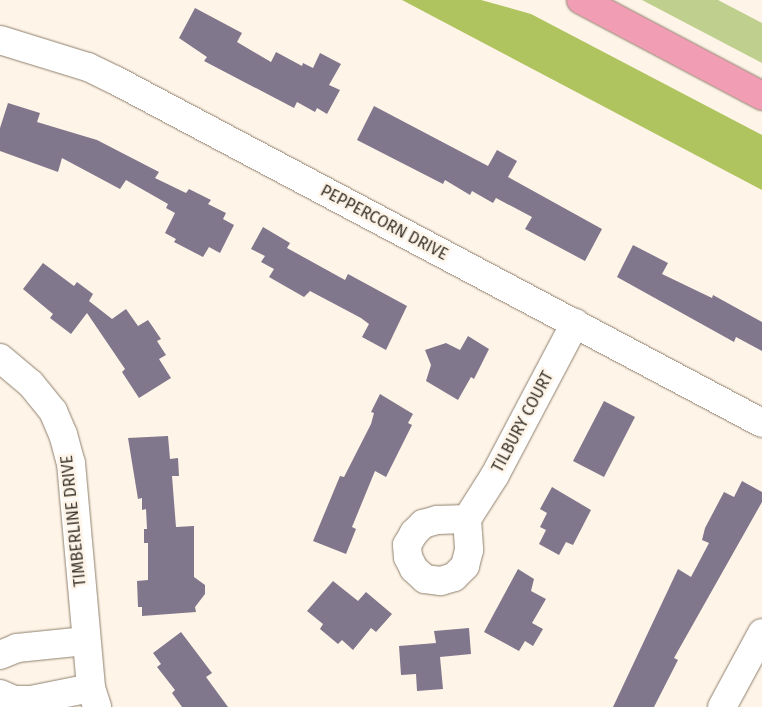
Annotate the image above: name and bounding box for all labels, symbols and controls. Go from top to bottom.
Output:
street label: PEPPERCORN DRIVE [317,181,451,265]
street label: TILBURY COURT [488,368,558,476]
street label: TIMBERLINE DRIVE [58,454,90,588]

